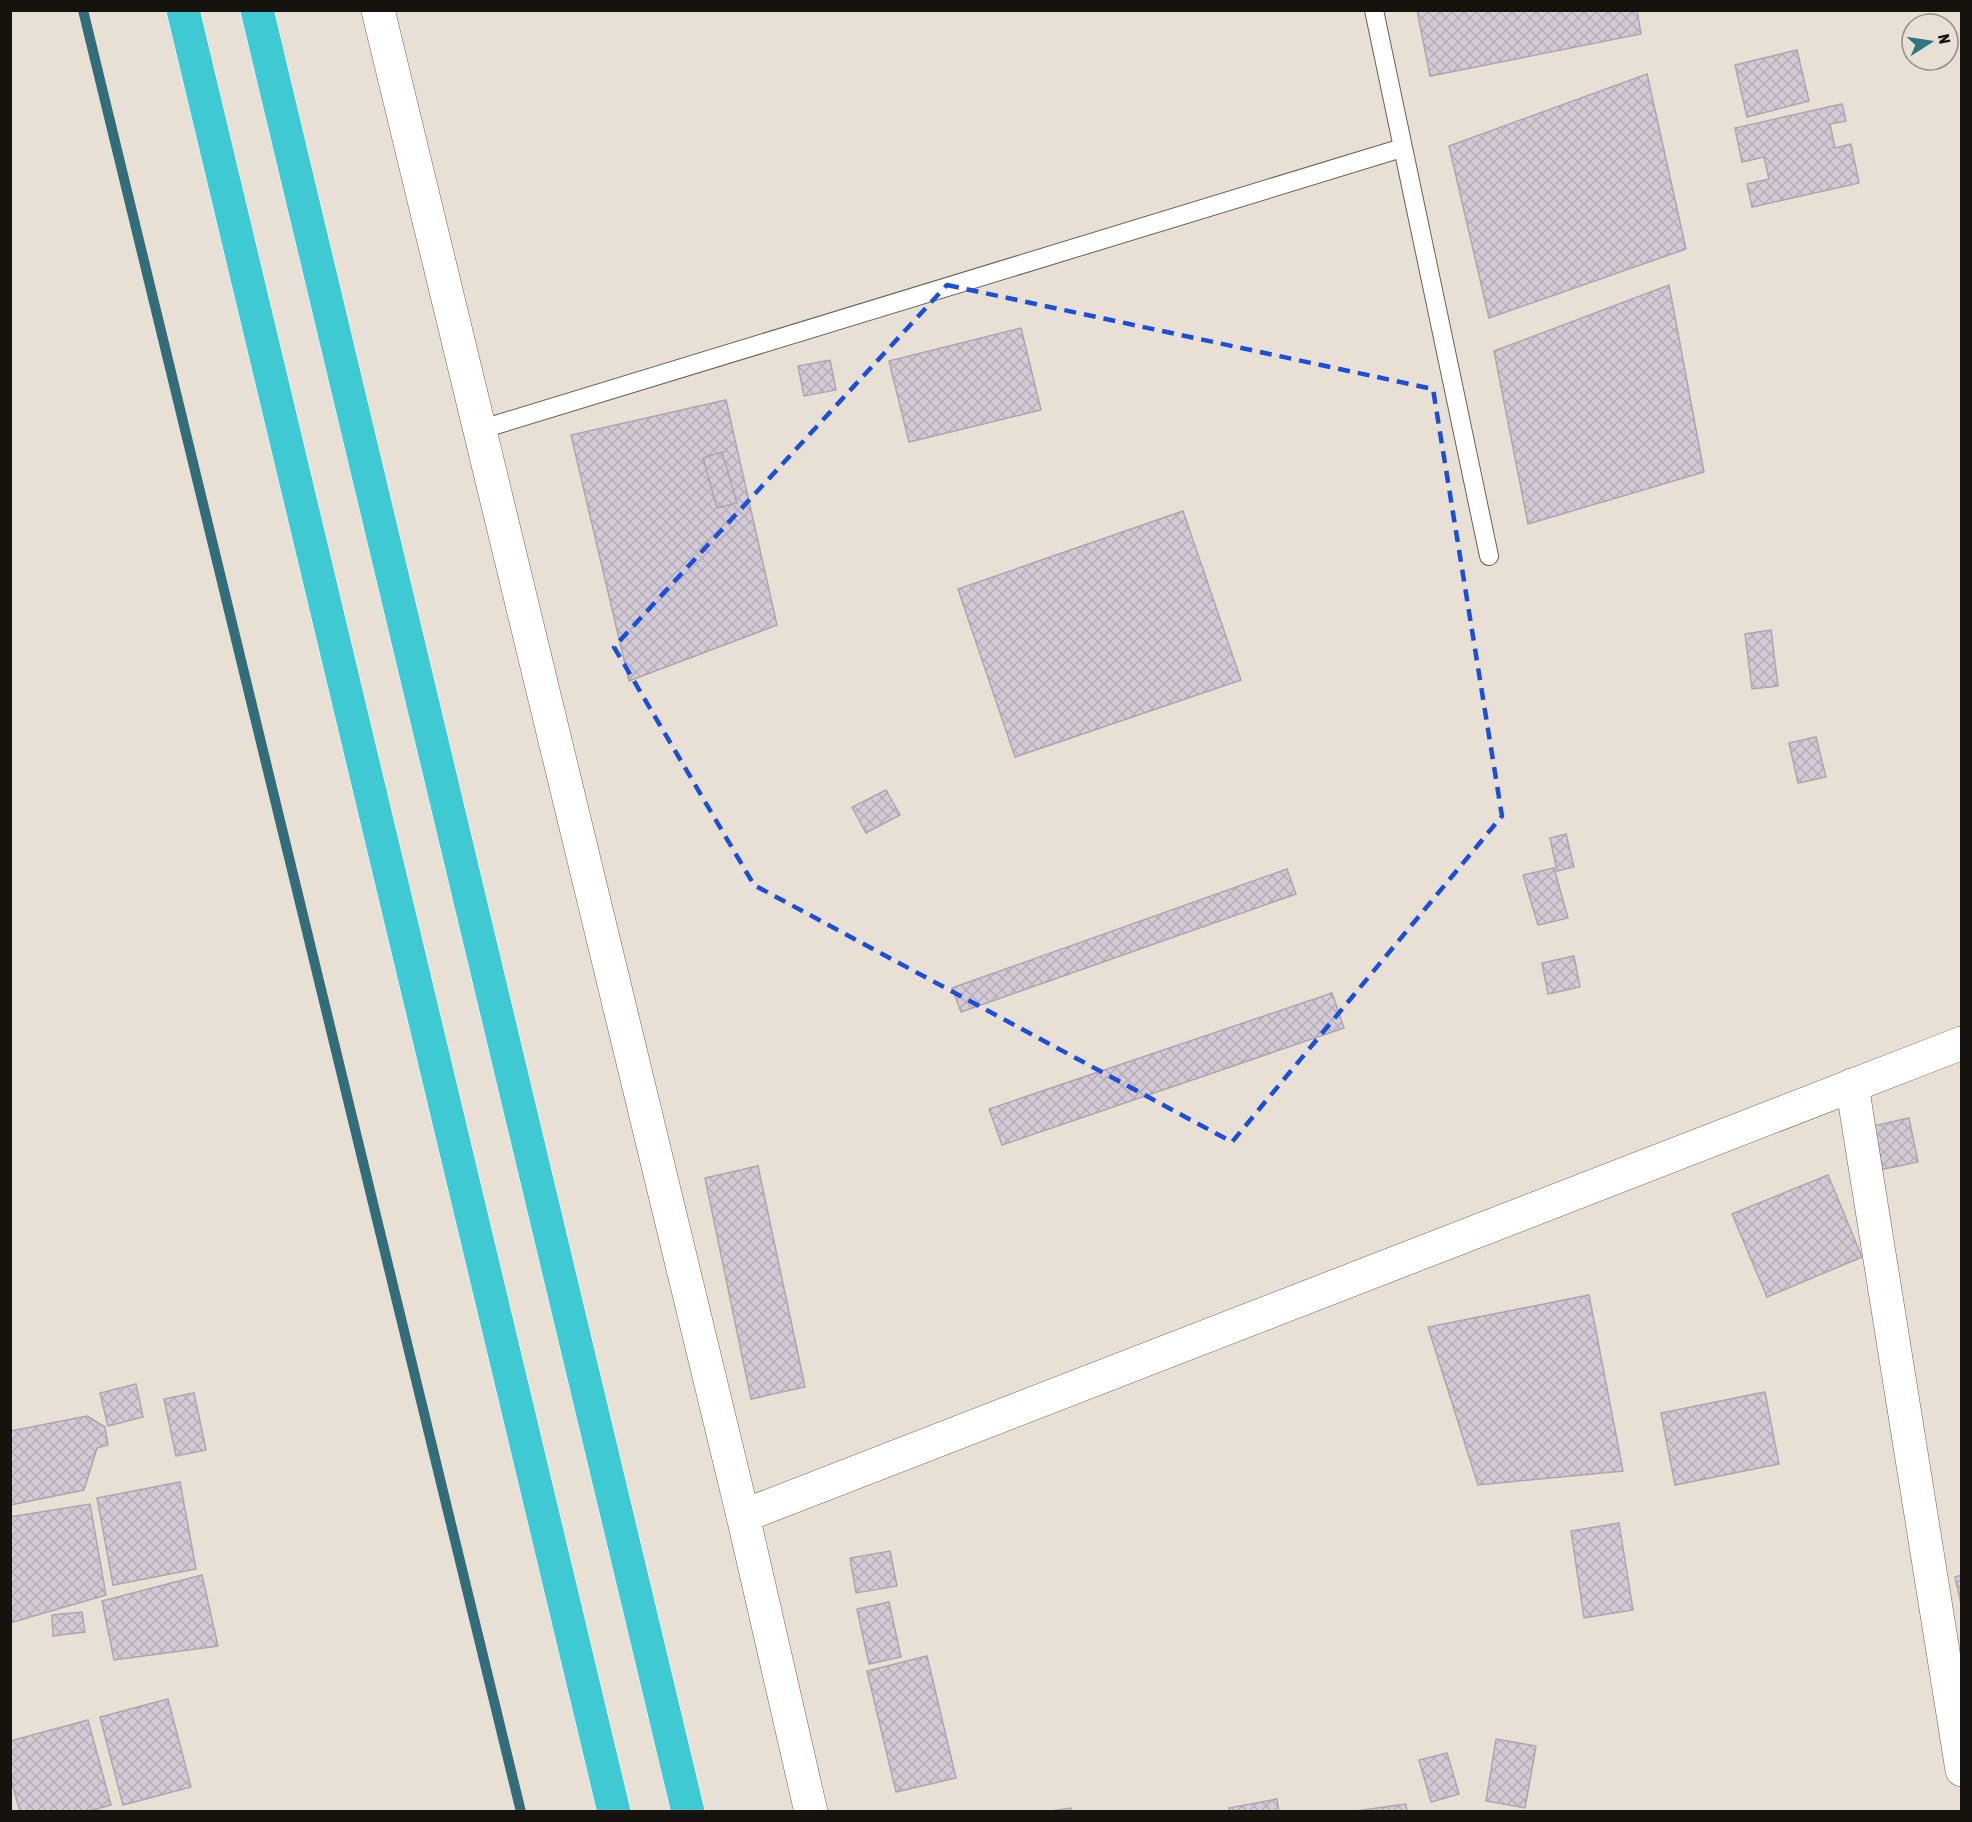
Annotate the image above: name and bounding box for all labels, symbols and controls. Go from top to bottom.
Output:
north arrow [1900,12,1960,72]
text: N [1935,32,1954,45]

